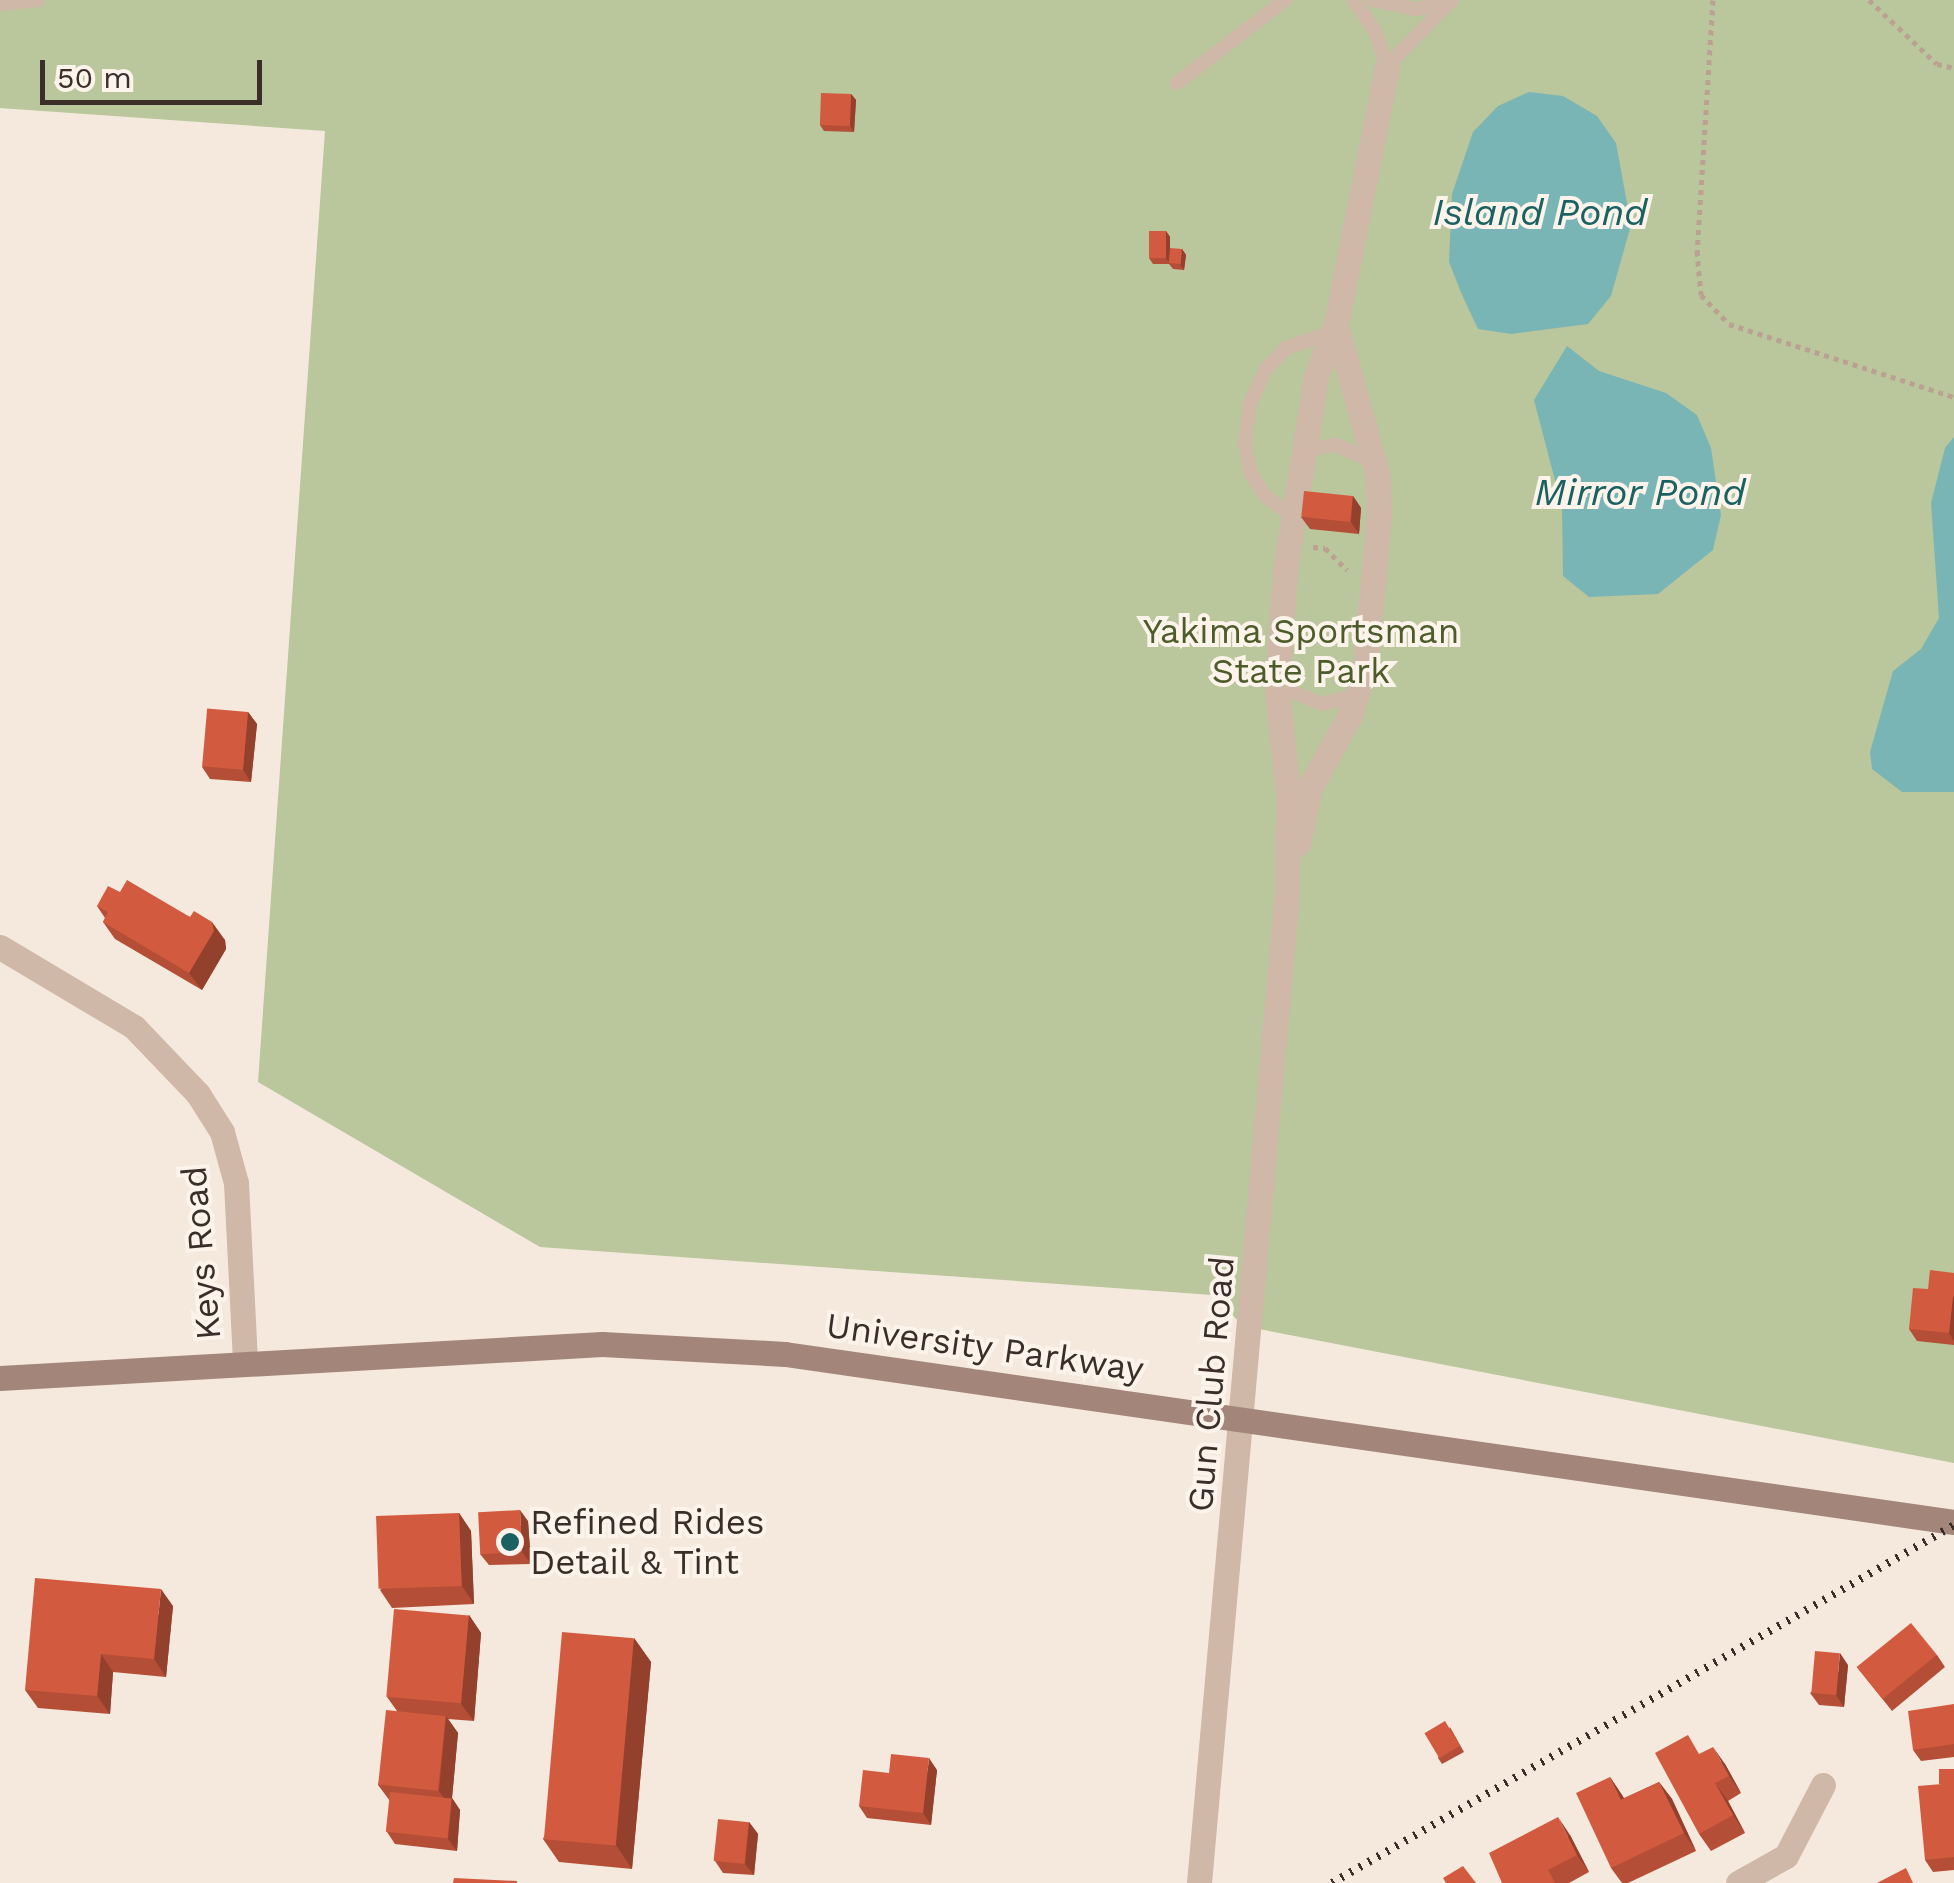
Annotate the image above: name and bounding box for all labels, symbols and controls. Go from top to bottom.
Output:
scale bar [45,40,268,102]
text: 50 m [57,60,132,95]
water label: Island Pond [1432,190,1648,236]
water label: Mirror Pond [1534,470,1746,516]
park label: Yakima Sportsman State Park [1142,610,1460,692]
street label: Keys Road [172,1164,230,1342]
street label: Gun Club Road [1179,1255,1243,1513]
street label: University Parkway [823,1304,1147,1390]
place label: Refined Rides Detail & Tint [530,1501,764,1583]
marker: Refined Rides Detail & Tint [499,1531,521,1553]

